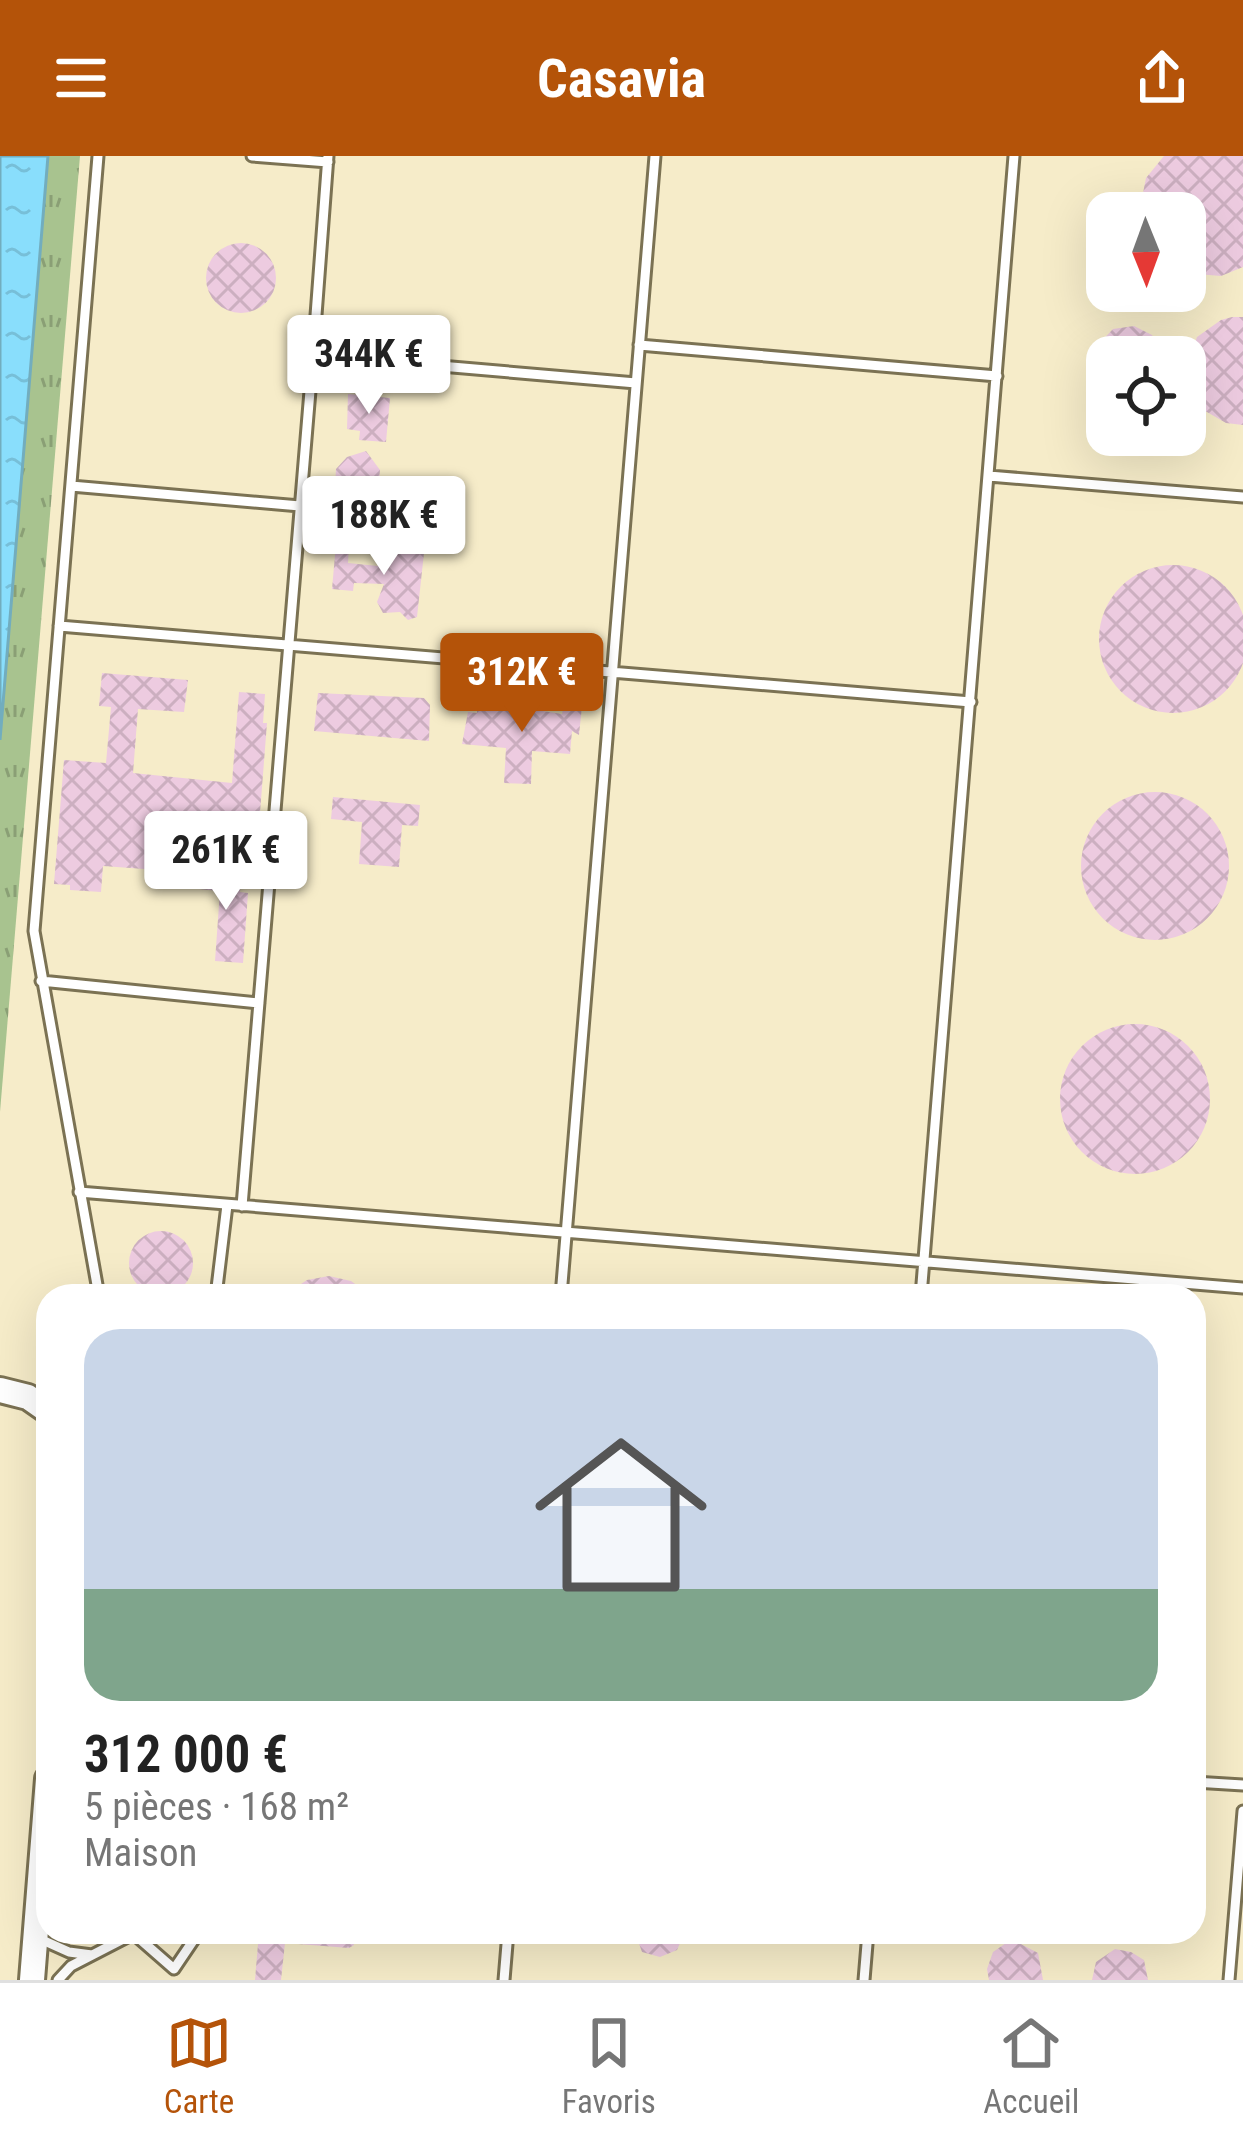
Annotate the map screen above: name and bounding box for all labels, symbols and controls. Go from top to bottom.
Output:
icon: menu [48,45,114,111]
icon: share [1129,45,1195,111]
text: Casavia [537,47,706,110]
north arrow [1086,192,1206,312]
map controls [1086,192,1206,456]
pin: 344K € [271,315,467,417]
text: 344K € [314,331,424,377]
button: locate [1086,336,1206,456]
pin: 188K € [286,476,482,578]
text: 188K € [329,492,439,538]
pin: 312K € [424,633,620,735]
text: 312K € [467,649,577,695]
pin: 261K € [128,811,324,913]
text: 261K € [171,827,281,873]
icon: home [513,1407,729,1623]
text: 312 000 € [84,1725,288,1784]
text: 5 pièces · 168 m² [84,1784,349,1830]
text: Maison [84,1830,197,1876]
tab: Carte [164,2010,234,2121]
tab: Favoris [562,2010,656,2121]
tab: Accueil [983,2010,1079,2121]

